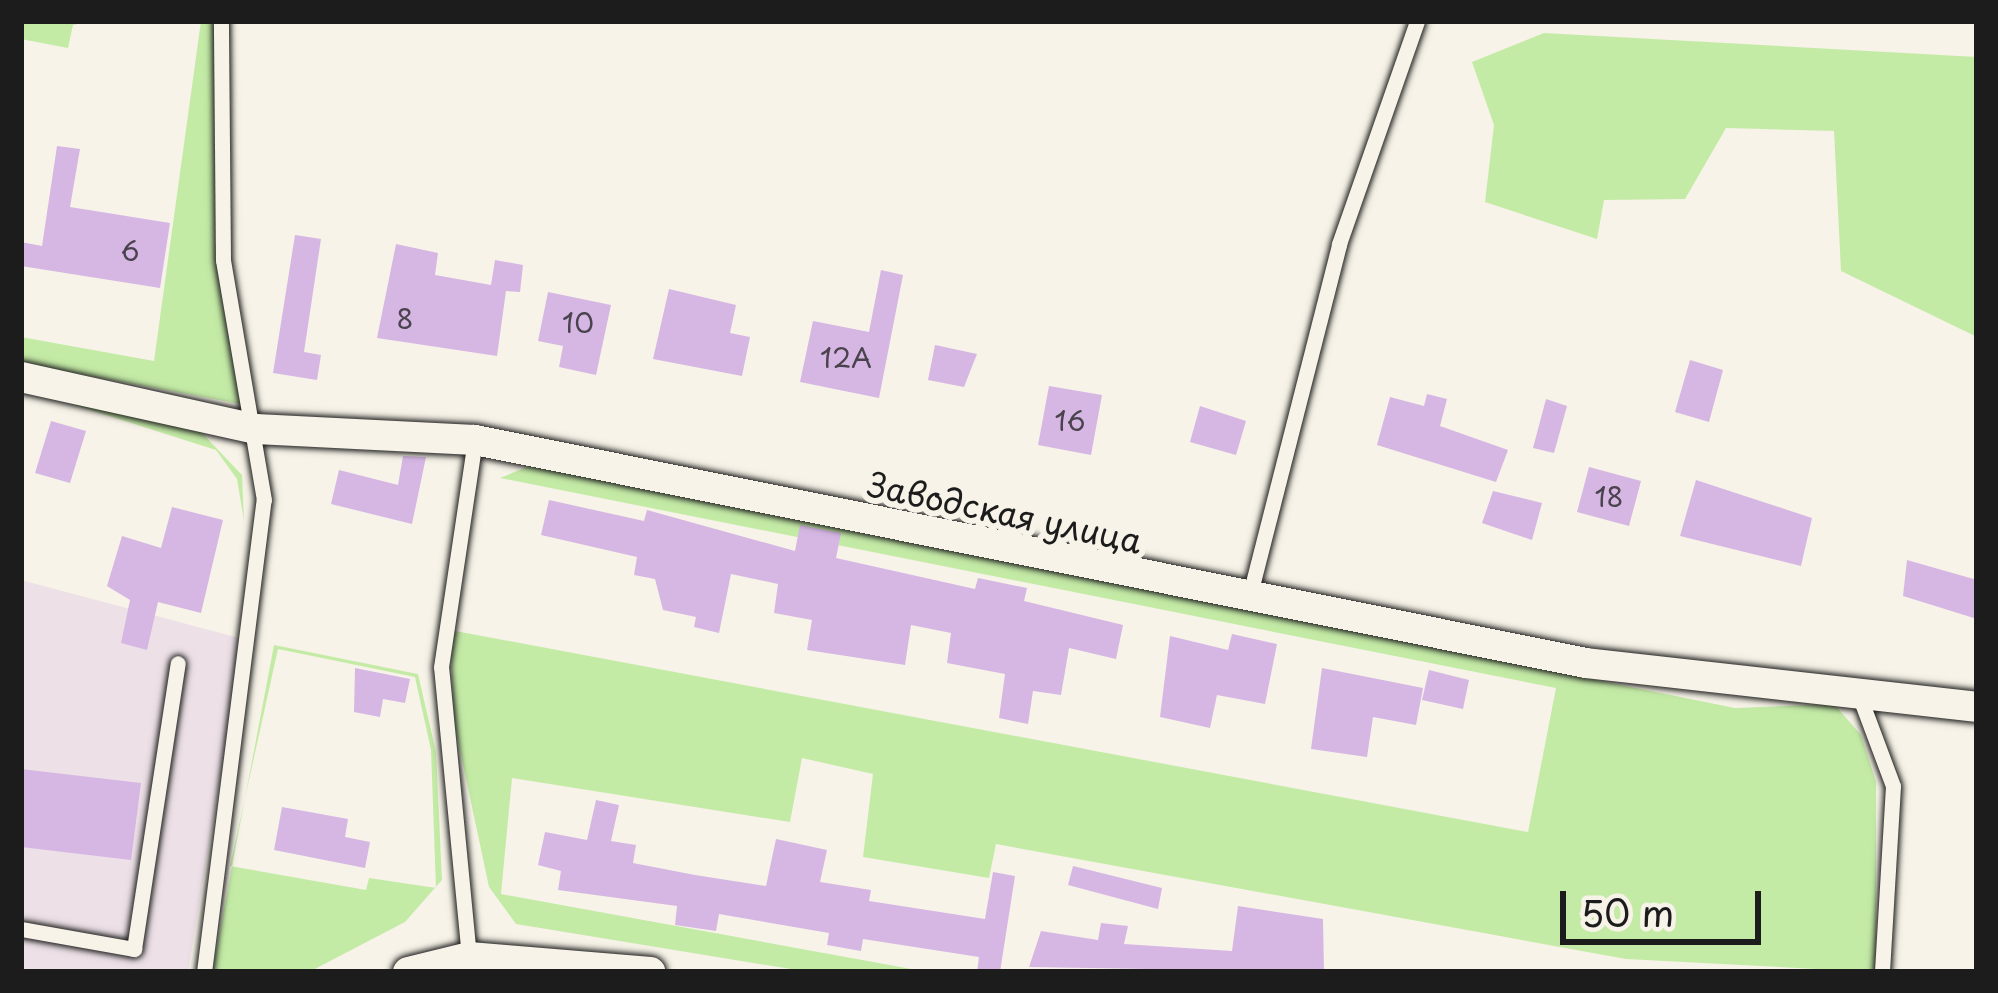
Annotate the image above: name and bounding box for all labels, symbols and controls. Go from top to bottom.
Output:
house number: 6 [121,234,139,266]
house number: 8 [397,302,413,334]
house number: 10 [562,306,594,338]
house number: 12А [820,341,872,373]
house number: 16 [1054,404,1086,436]
street label: Заводская улица [864,463,1146,561]
house number: 18 [1595,480,1623,512]
scale bar [1566,867,1767,941]
text: 50 m [1581,885,1674,939]

